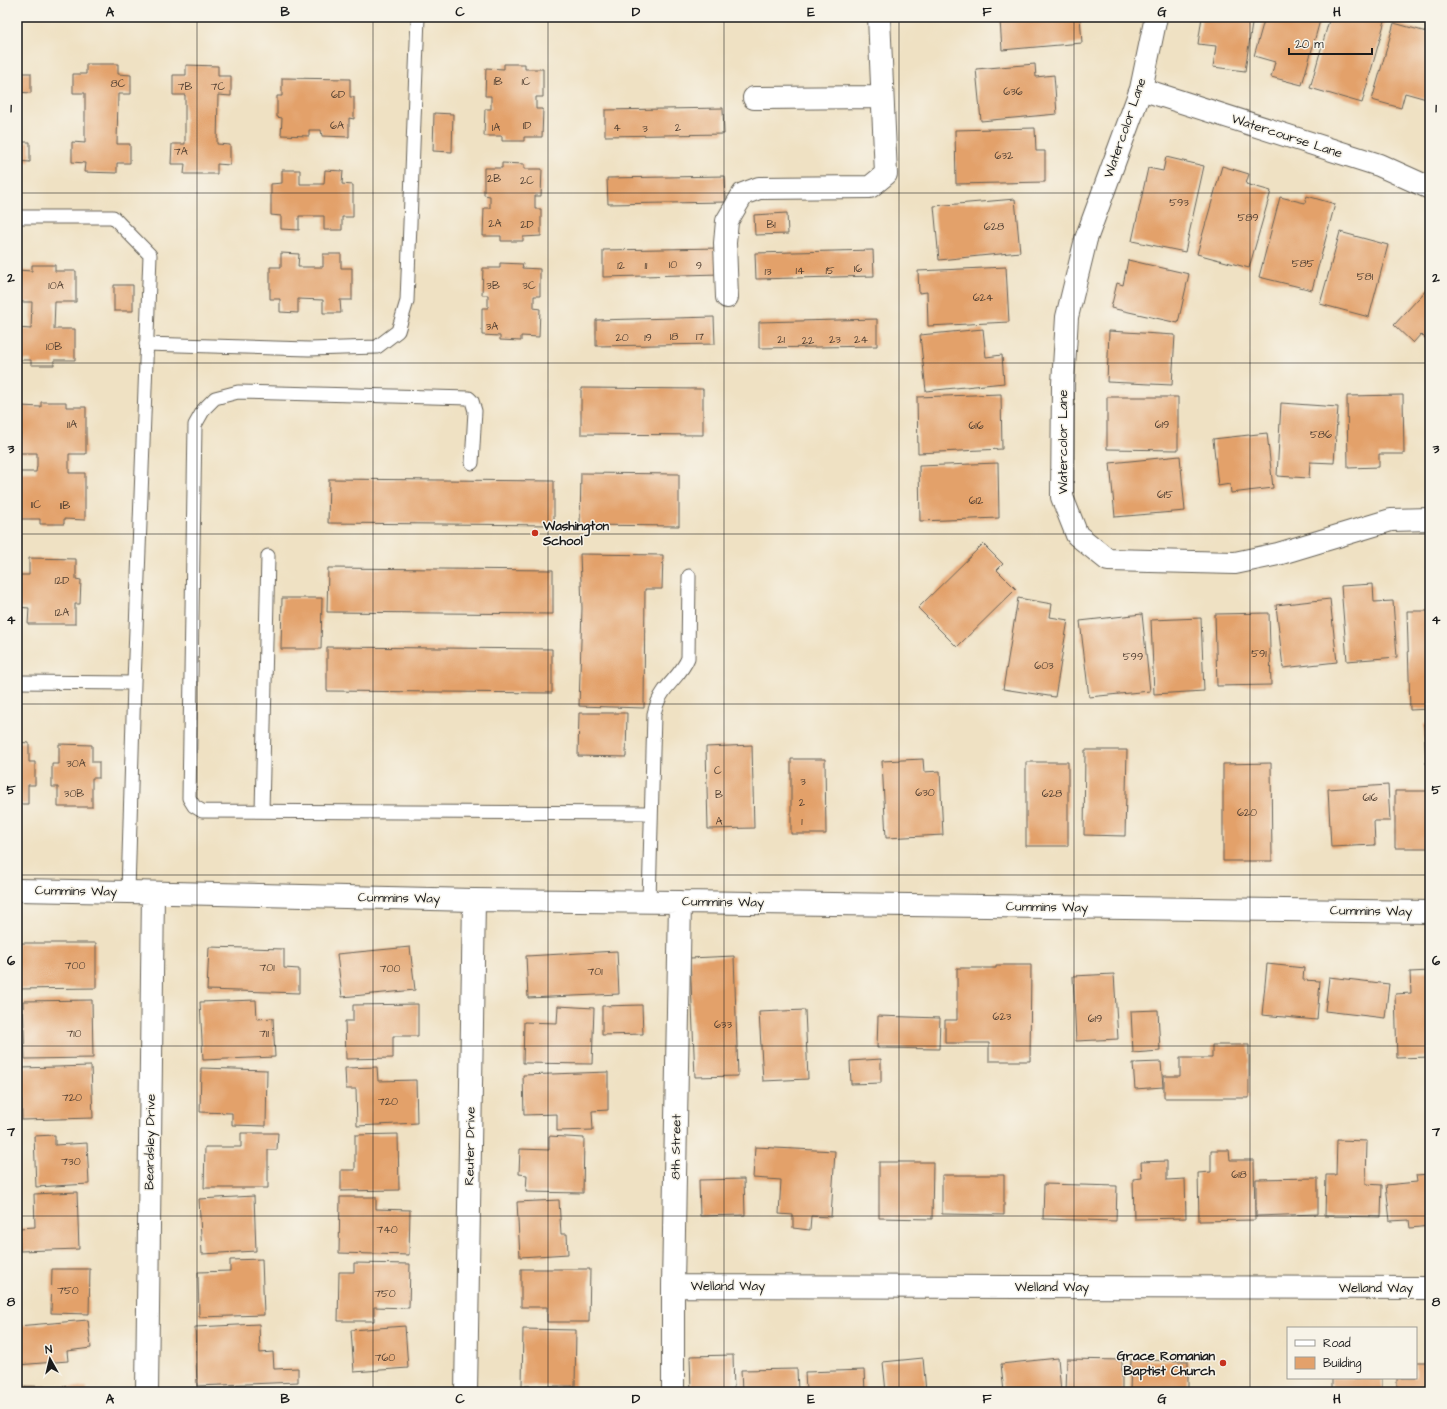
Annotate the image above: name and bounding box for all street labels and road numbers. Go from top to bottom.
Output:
street label: Watercolor Lane [1099,76,1151,180]
street label: Watercourse Lane [1229,110,1345,162]
street label: Watercolor Lane [1054,390,1072,494]
street label: Cummins Way [35,881,117,902]
street label: Cummins Way [358,888,440,909]
street label: Cummins Way [682,892,764,913]
street label: Cummins Way [1006,897,1088,918]
street label: Cummins Way [1330,901,1412,922]
street label: Beardsley Drive [140,1094,161,1190]
street label: Reuter Drive [460,1106,480,1186]
street label: 8th Street [666,1113,686,1180]
street label: Welland Way [691,1277,765,1296]
street label: Welland Way [1015,1278,1089,1297]
street label: Welland Way [1339,1279,1413,1298]

